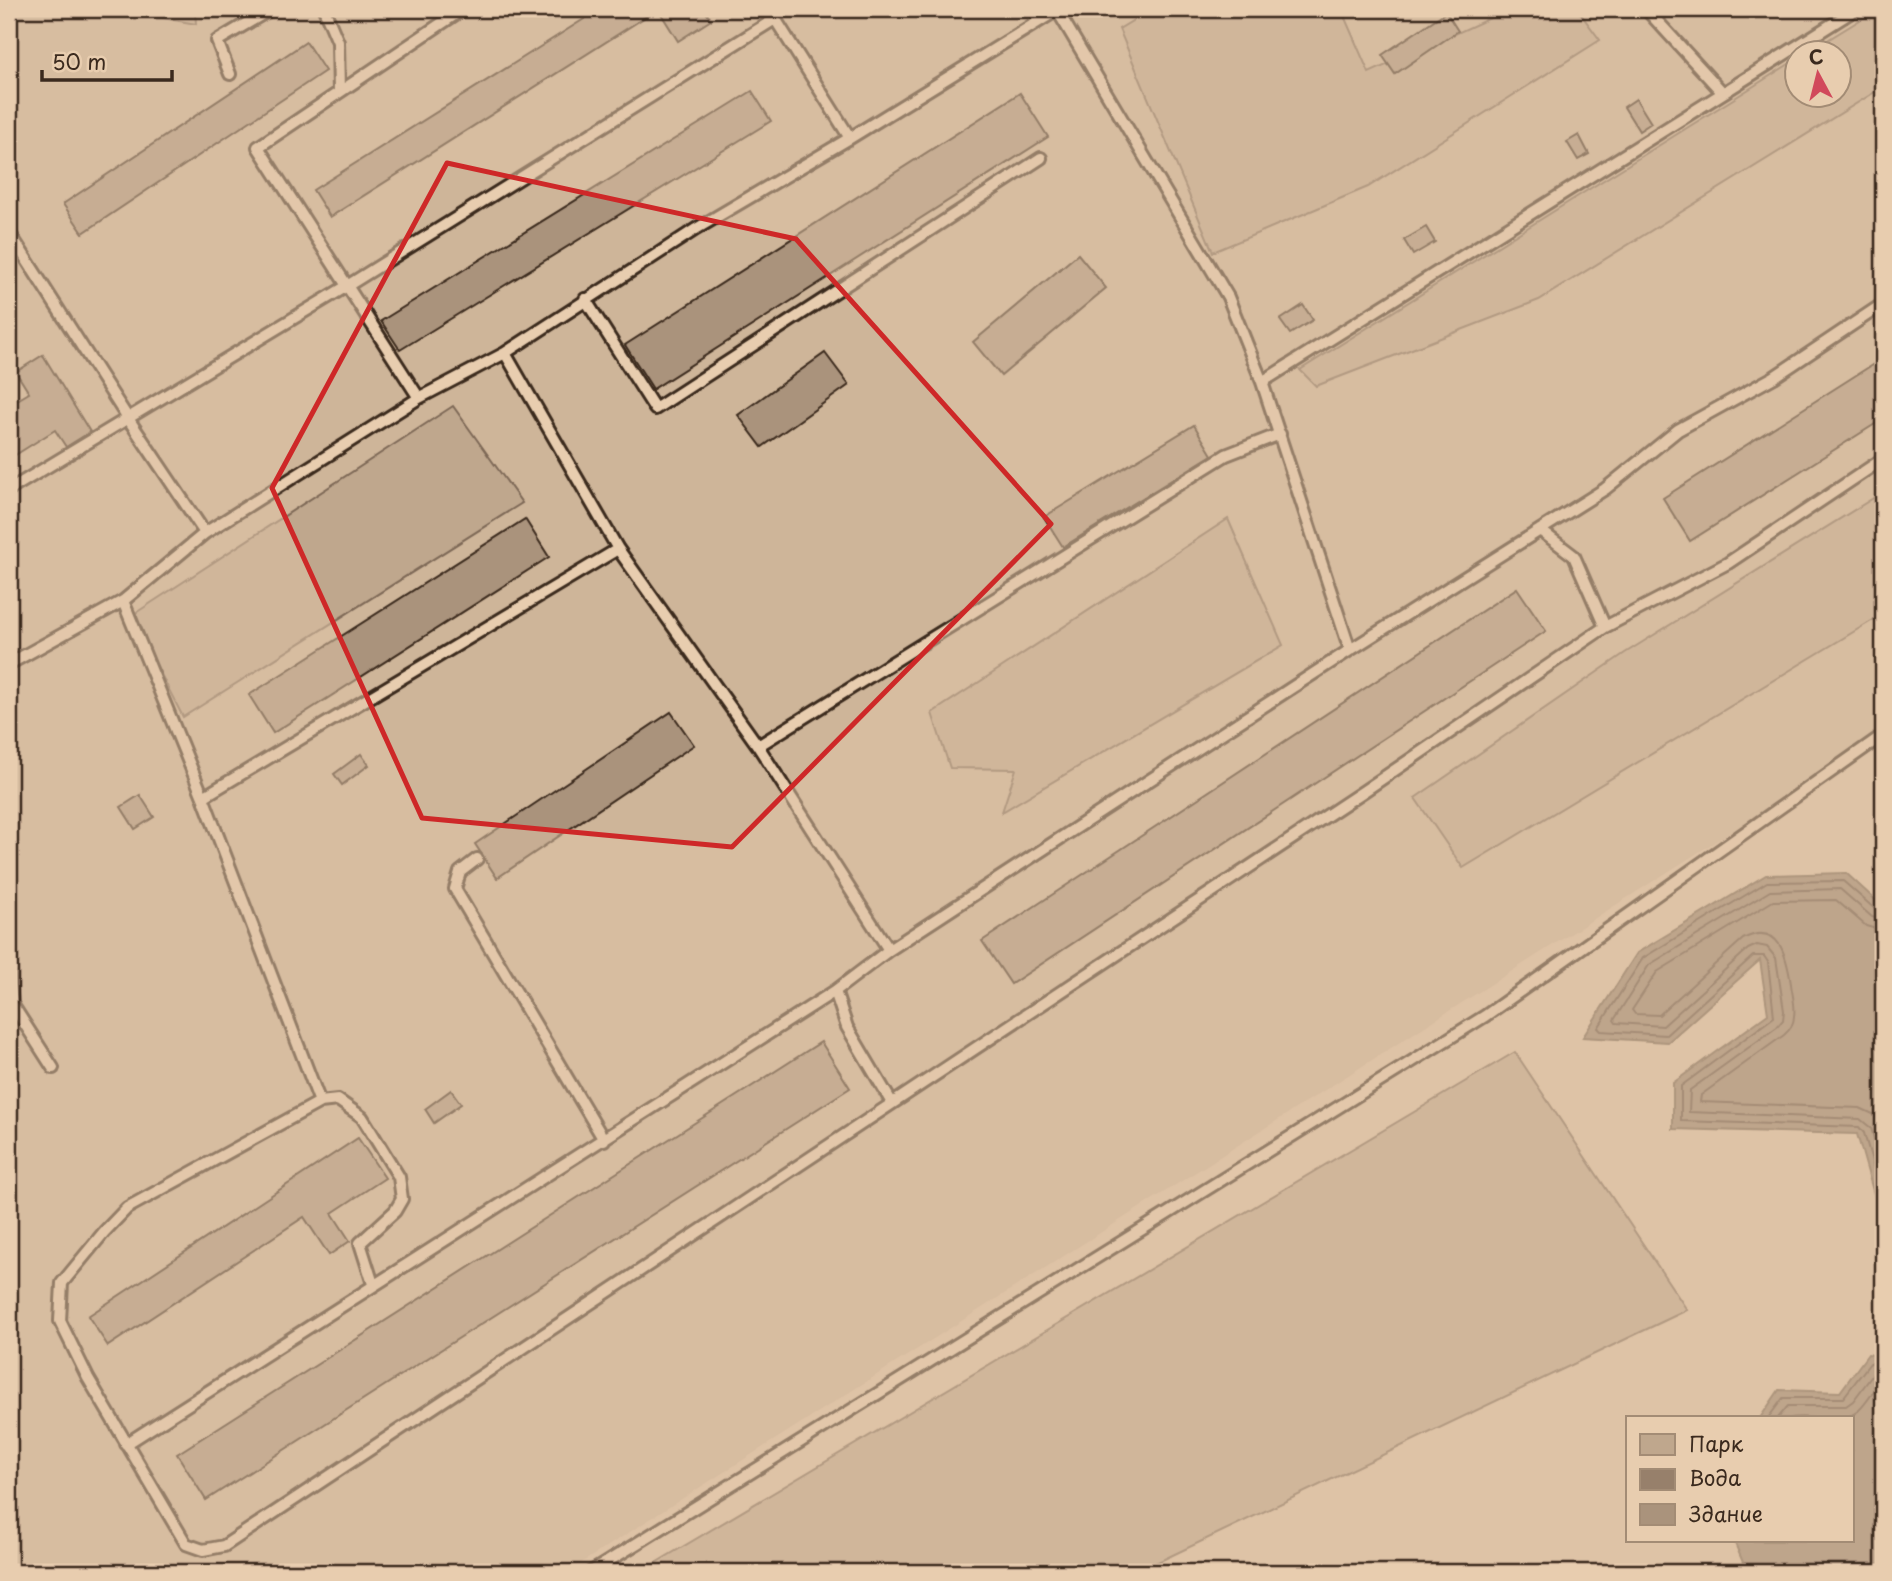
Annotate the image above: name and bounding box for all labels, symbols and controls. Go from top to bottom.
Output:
scale bar [42,38,172,82]
north arrow [1784,38,1854,108]
text: С [1807,41,1825,71]
text: 50 m [52,45,106,77]
legend [1626,1416,1854,1542]
text: Парк [1689,1427,1744,1459]
text: Вода [1689,1461,1741,1493]
text: Здание [1689,1497,1763,1529]

